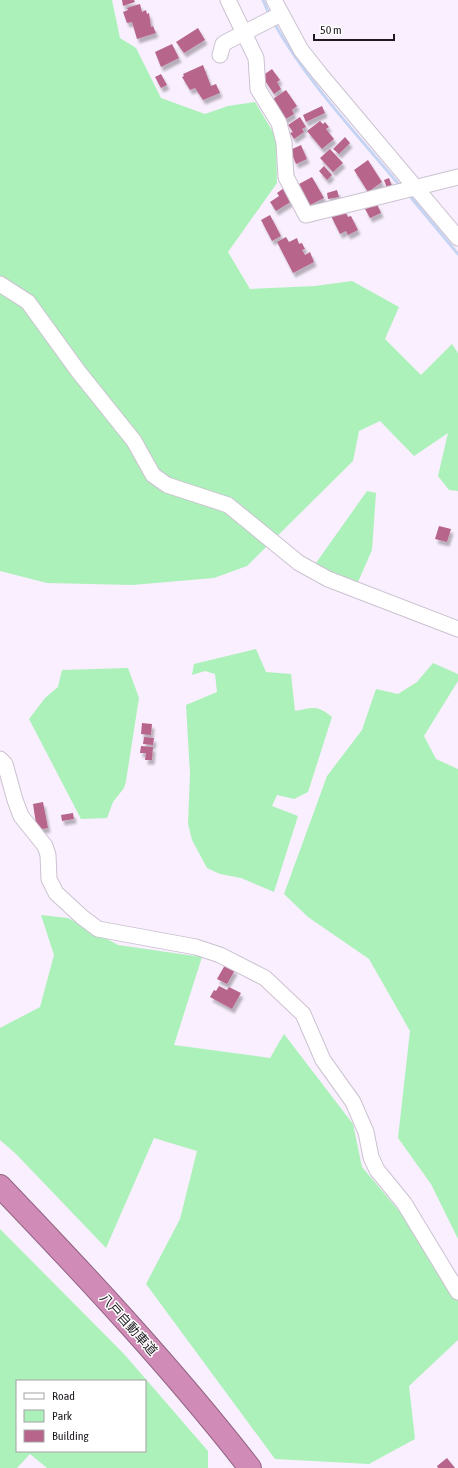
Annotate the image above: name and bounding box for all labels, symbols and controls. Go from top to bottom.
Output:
scale bar [314,16,394,42]
text: 50 m [320,23,342,37]
street label: 八戸自動車道 [97,1290,160,1358]
legend [16,1380,146,1452]
text: Road [52,1389,75,1403]
text: Park [52,1409,73,1423]
text: Building [52,1429,90,1443]

